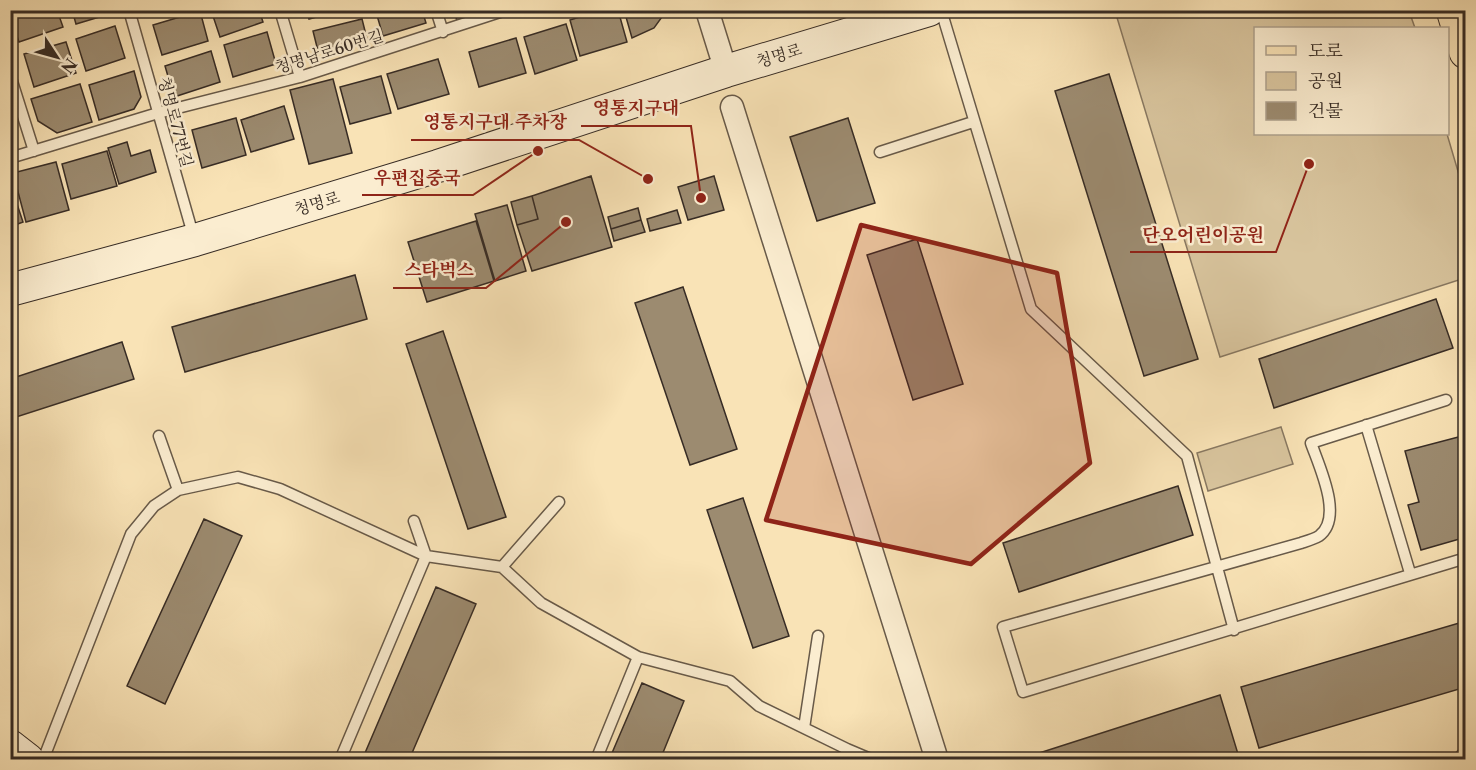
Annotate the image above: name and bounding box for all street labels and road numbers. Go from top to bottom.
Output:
street label: 청명남로60번길 [272,25,386,77]
street label: 청명로 [754,39,805,71]
street label: 청명로77번길 [154,74,198,170]
street label: 청명로 [292,187,343,219]

